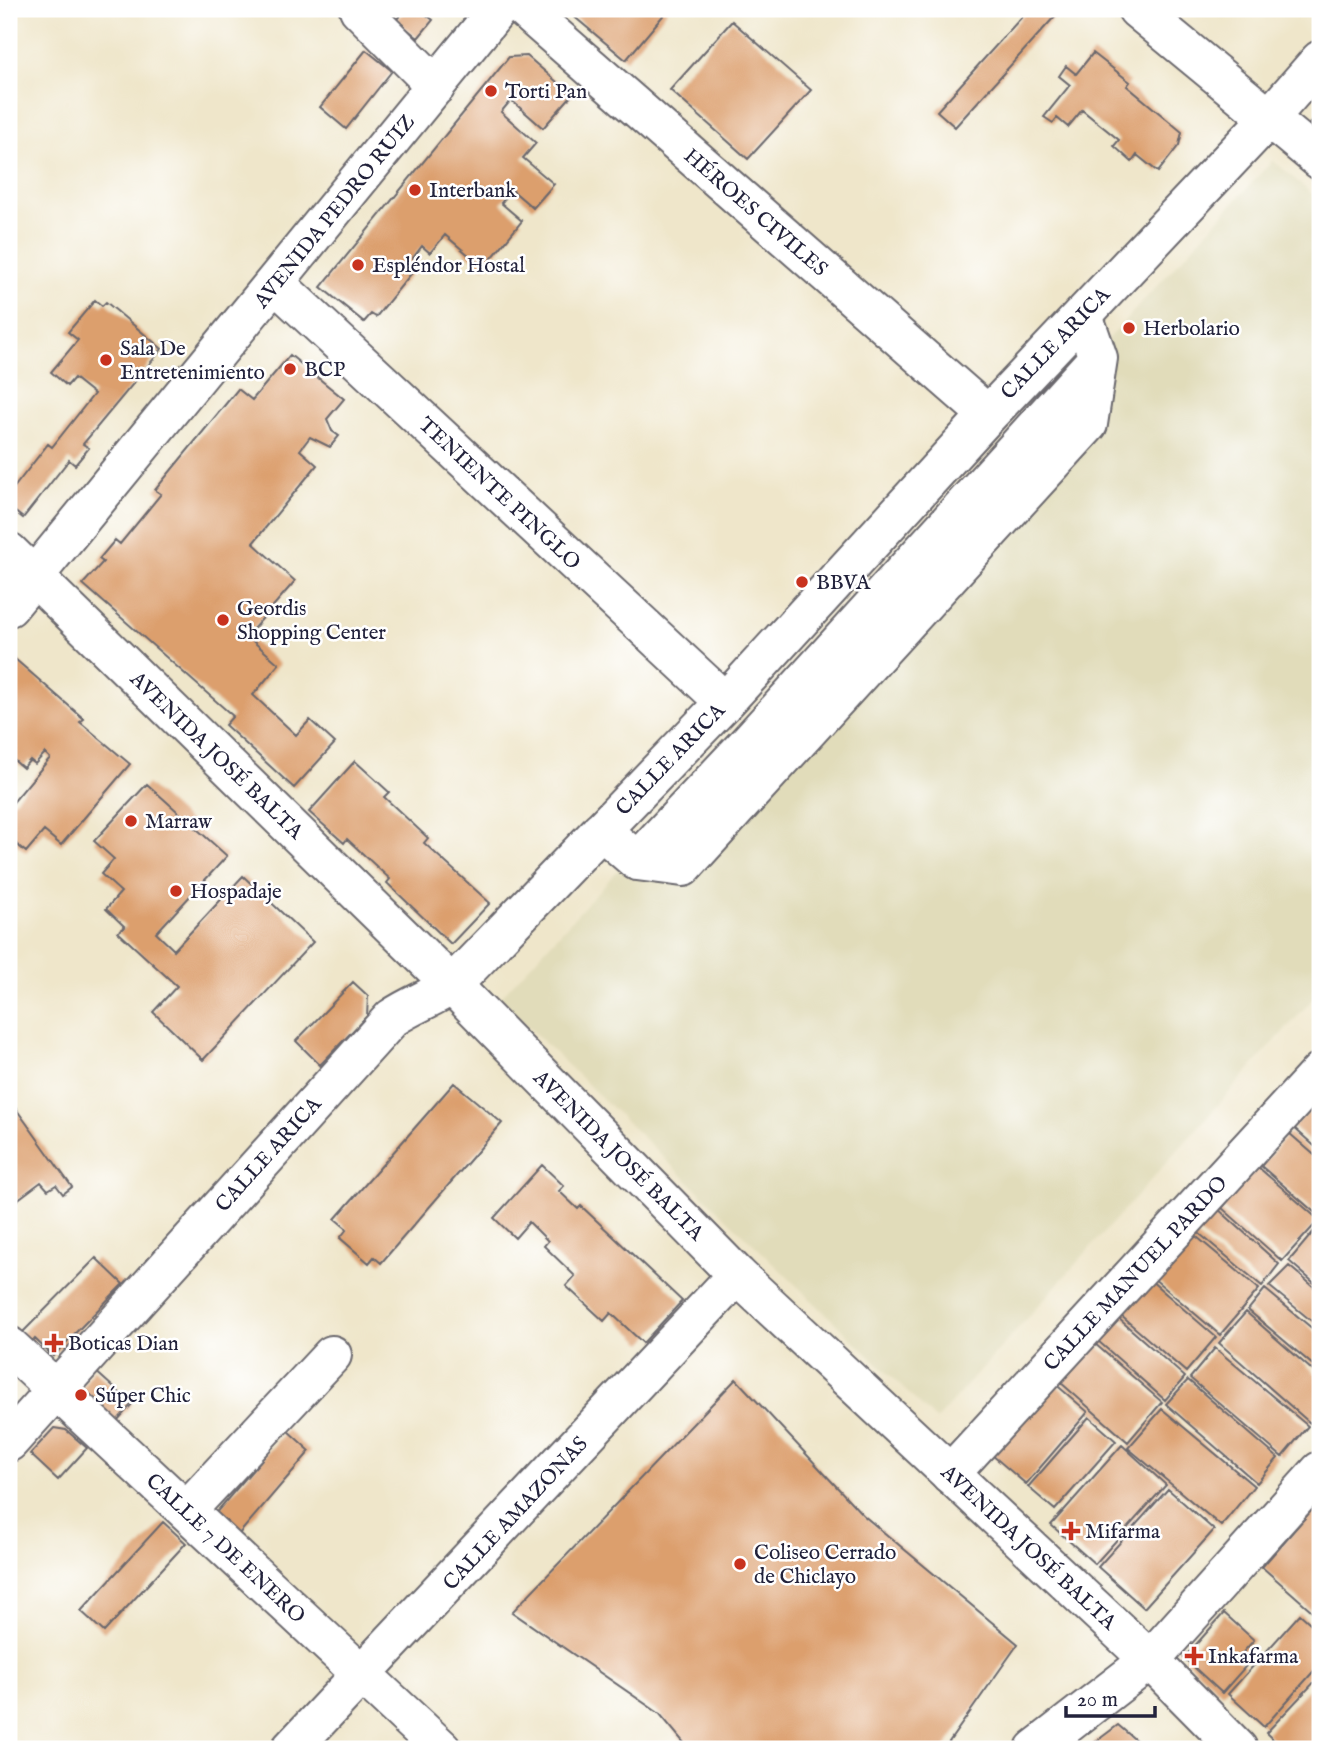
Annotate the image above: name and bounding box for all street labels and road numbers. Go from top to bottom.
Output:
street label: AVENIDA PEDRO RUIZ [248,109,422,315]
street label: HÉROES CIVILES [677,142,833,283]
street label: CALLE ARICA [996,282,1117,406]
street label: TENIENTE PINGLO [412,412,586,576]
street label: AVENIDA JOSÉ BALTA [123,665,310,846]
street label: CALLE ARICA [611,698,732,822]
street label: AVENIDA JOSÉ BALTA [526,1064,710,1248]
street label: CALLE ARICA [210,1091,329,1218]
street label: CALLE MANUEL PARDO [1038,1170,1234,1378]
street label: CALLE AMAZONAS [438,1431,594,1597]
street label: AVENIDA JOSÉ BALTA [934,1458,1123,1637]
street label: CALLE 7 DE ENERO [140,1468,310,1630]

